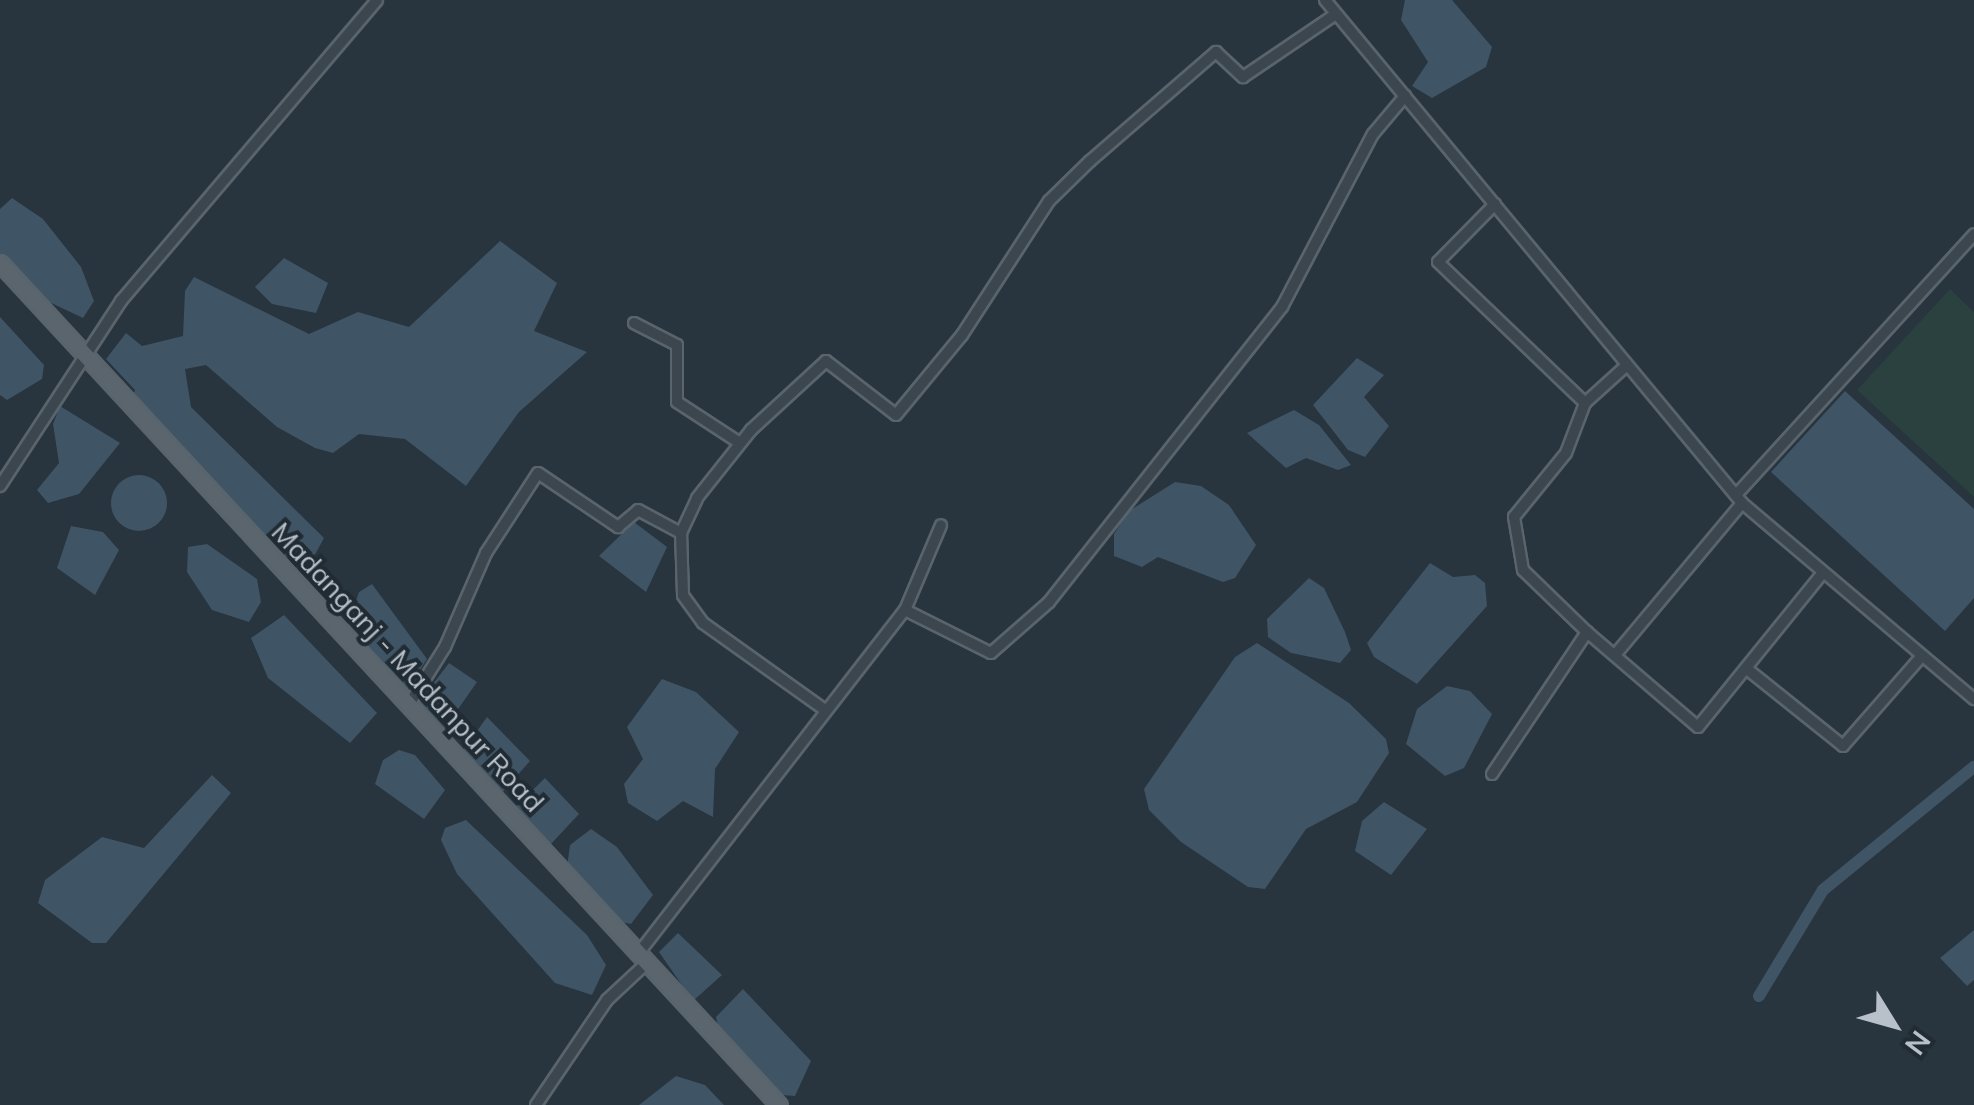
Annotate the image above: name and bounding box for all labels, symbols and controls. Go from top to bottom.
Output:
street label: Madanganj - Madanpur Road [265,515,551,819]
north arrow [1844,975,1944,1075]
text: N [1898,1024,1939,1062]

